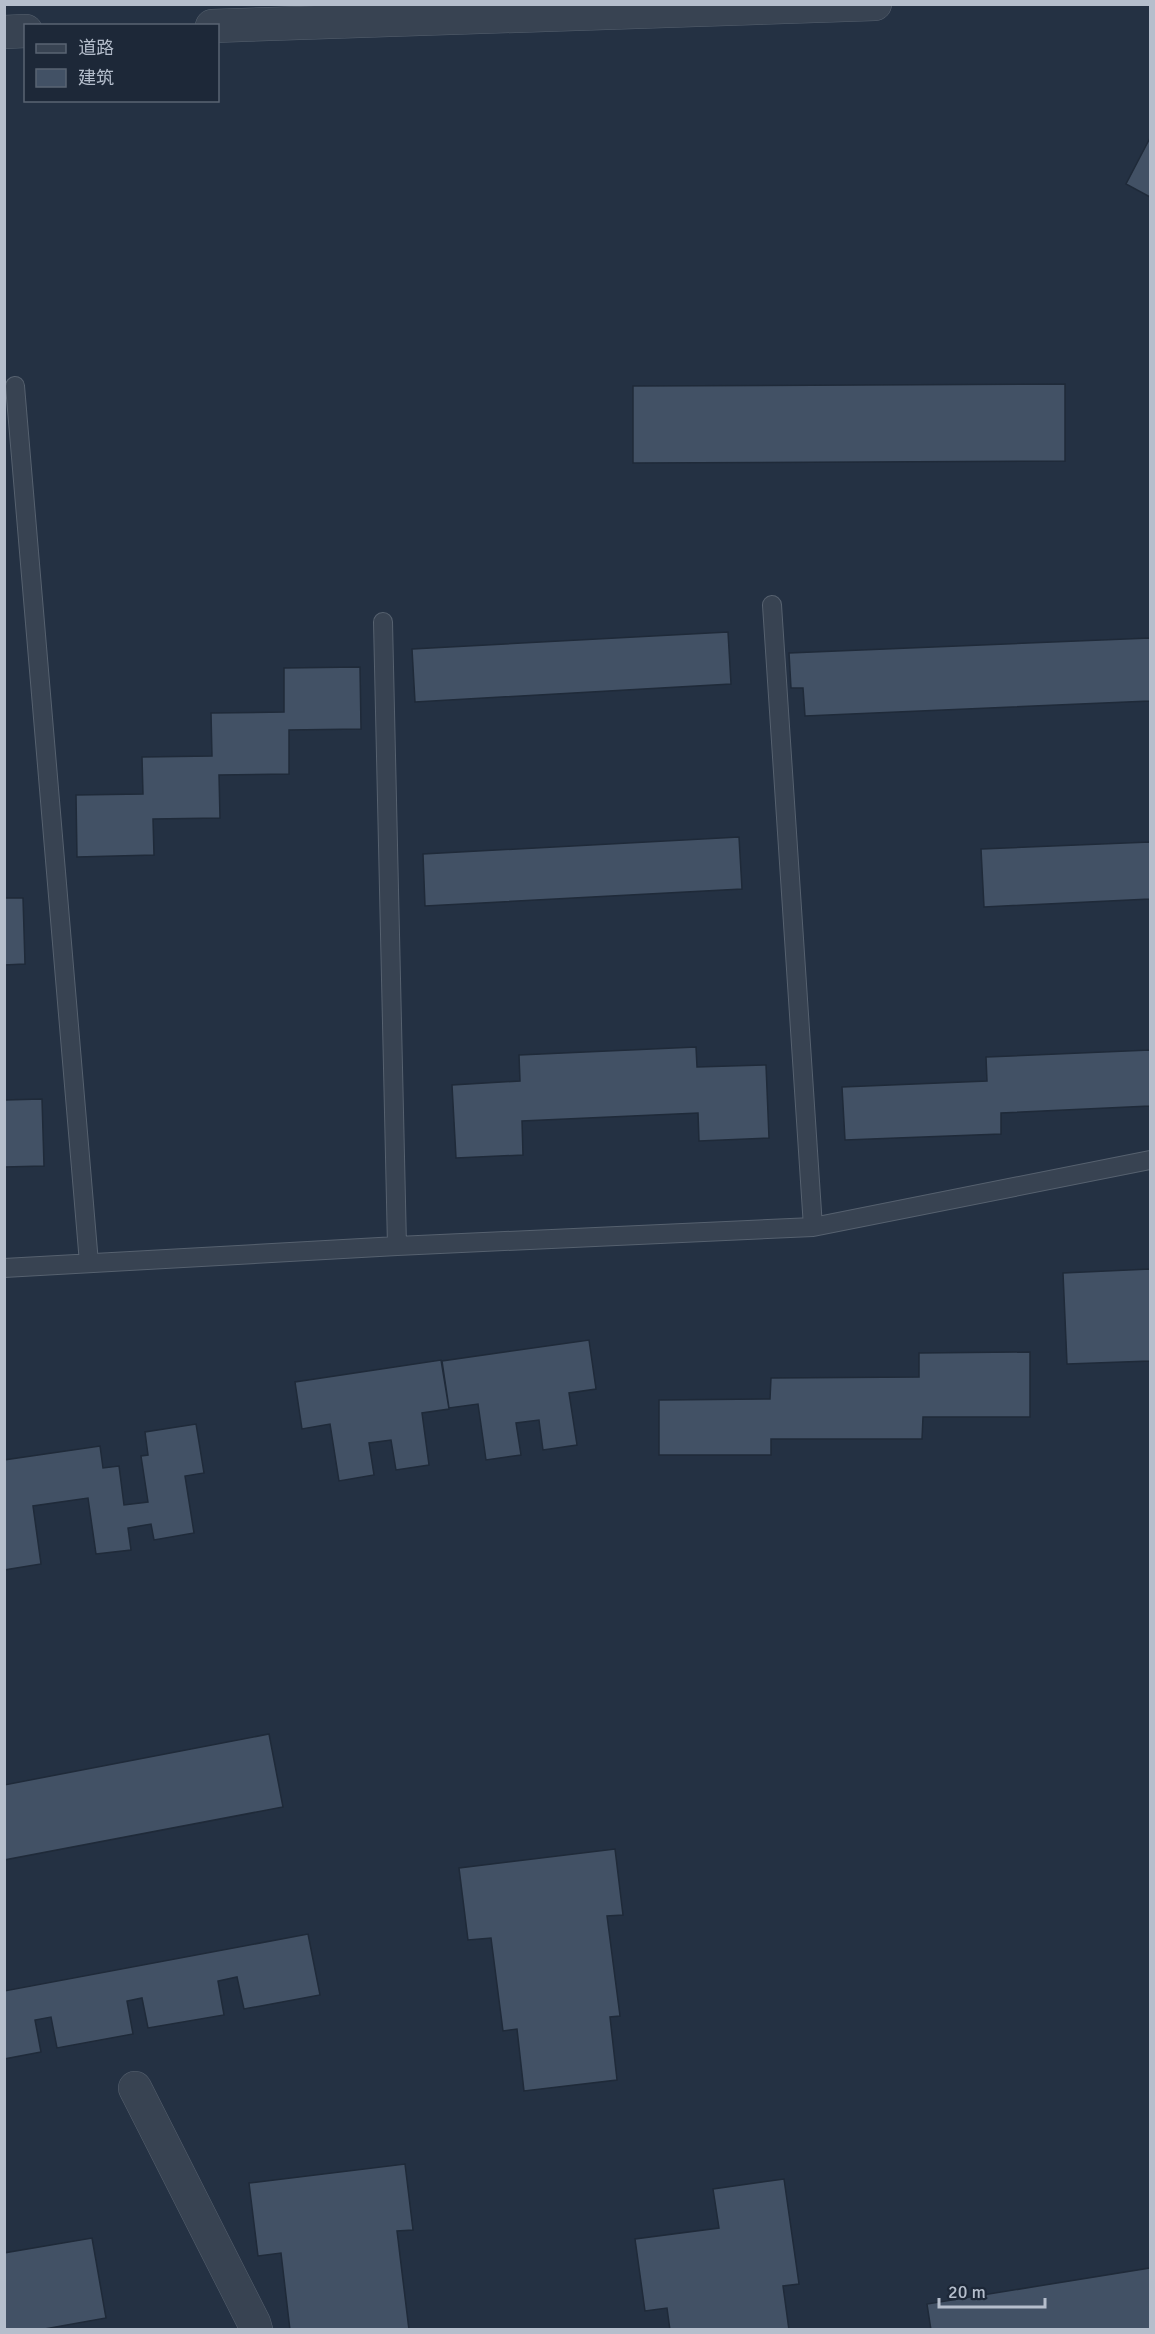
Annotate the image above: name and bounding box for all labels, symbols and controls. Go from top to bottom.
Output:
legend [24,24,219,102]
text: 道路 [78,37,114,59]
text: 建筑 [78,67,114,89]
scale bar [939,2271,1046,2309]
text: 20 m [948,2281,986,2303]

